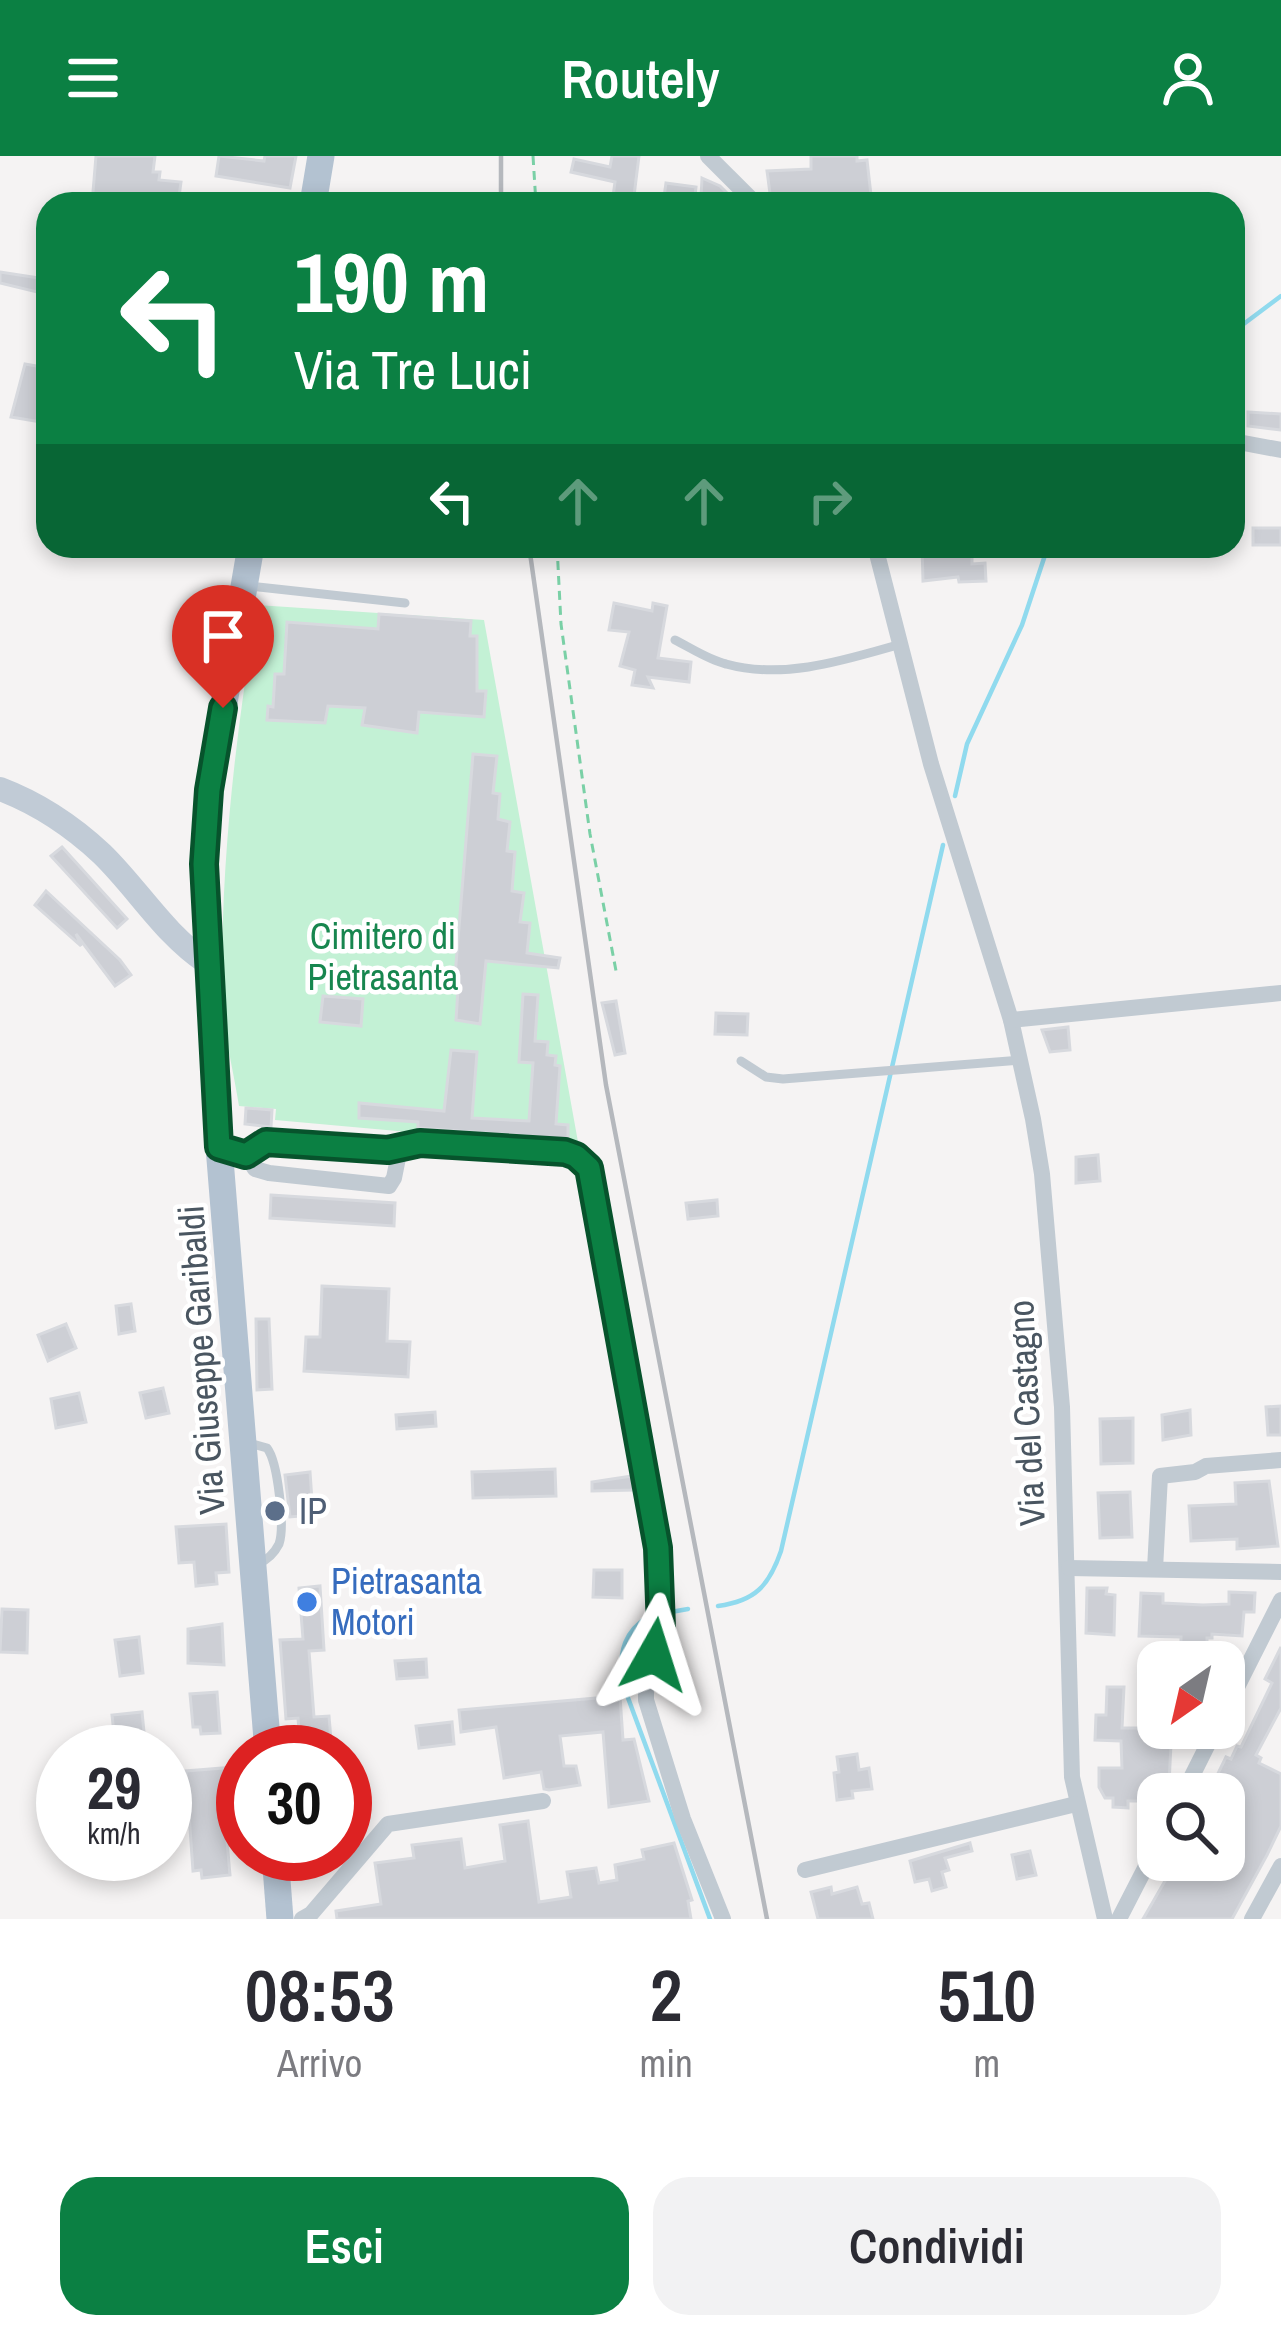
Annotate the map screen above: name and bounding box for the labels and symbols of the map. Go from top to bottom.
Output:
pin [172,585,274,708]
park label: Cimitero di Pietrasanta [308,912,458,1001]
street label: Via Giuseppe Garibaldi [166,1204,236,1516]
street label: Via del Castagno [996,1299,1056,1527]
place label: IP [299,1487,327,1535]
marker: IP [262,1498,288,1524]
place label: Pietrasanta Motori [331,1557,482,1646]
marker: Pietrasanta Motori [294,1589,320,1615]
position arrow [591,1592,717,1718]
north arrow [1137,1641,1245,1749]
speed limit sign: 30 [216,1725,372,1881]

